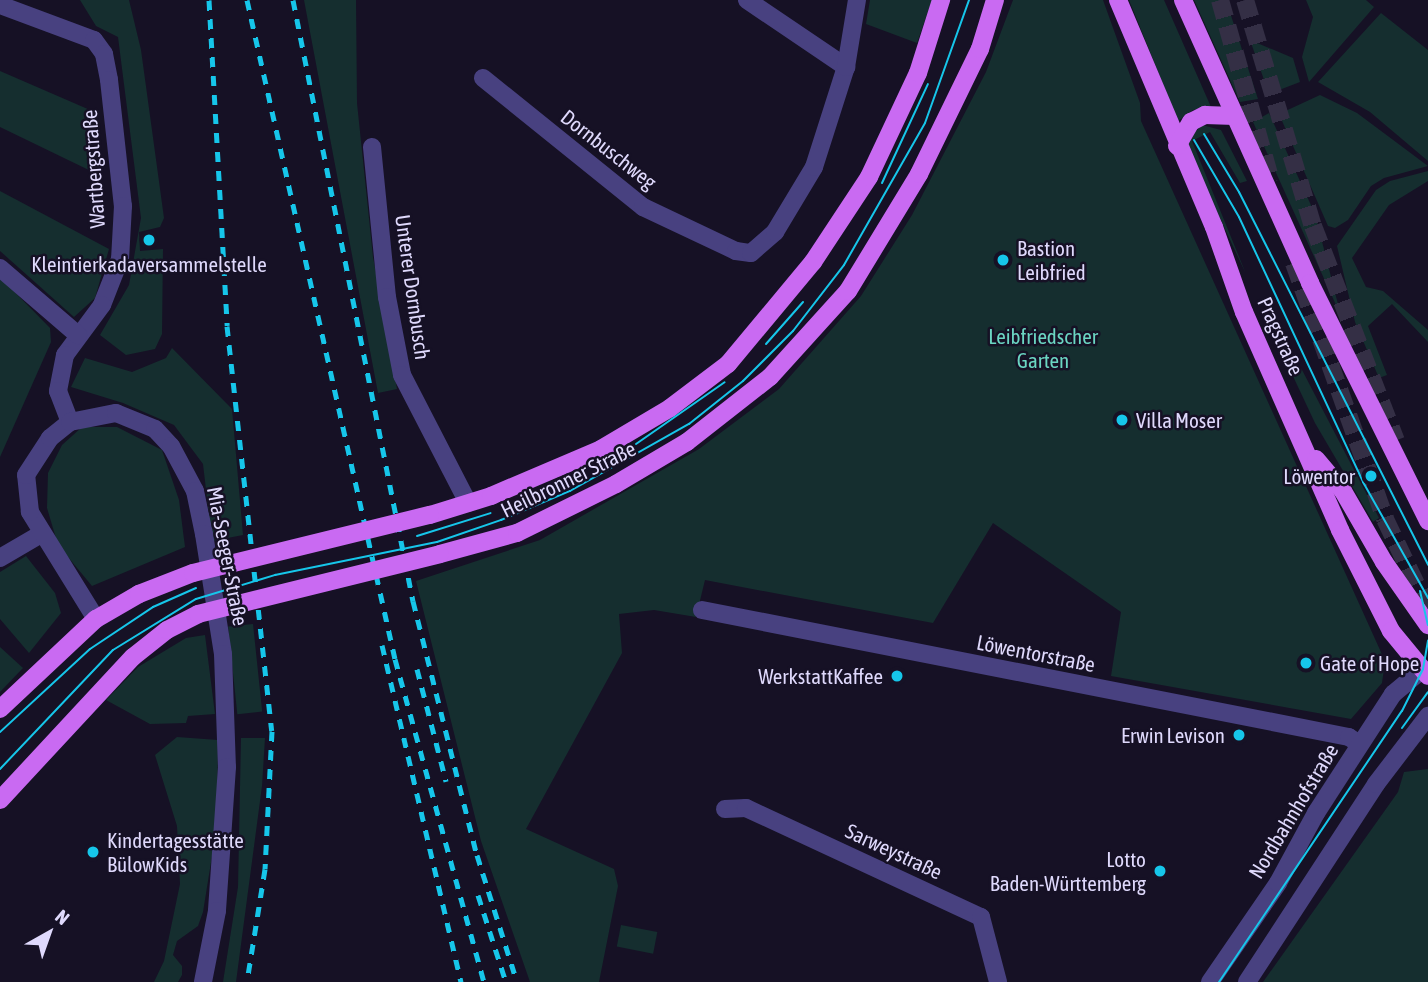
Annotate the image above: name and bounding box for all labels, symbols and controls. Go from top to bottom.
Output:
street label: Dornbuschweg [556,104,662,194]
street label: Wartbergstraße [76,109,110,229]
street label: Unterer Dornbusch [390,213,436,361]
marker: Kleintierkadaversammelstelle [141,232,157,248]
place label: Bastion Leibfried [1017,235,1086,285]
place label: Kleintierkadaversammelstelle [31,251,267,277]
marker: Bastion Leibfried [995,252,1011,268]
street label: Pragstraße [1253,293,1309,379]
park label: Leibfriedscher Garten [988,323,1098,373]
place label: Villa Moser [1136,407,1222,433]
marker: Villa Moser [1114,412,1130,428]
street label: Heilbronner Straße [496,435,640,523]
place label: Löwentor [1283,463,1355,489]
marker: Löwentor [1361,466,1381,486]
street label: Mia-Seeger-Straße [202,484,254,628]
street label: Löwentorstraße [975,629,1097,677]
place label: Gate of Hope [1320,650,1419,676]
marker: Gate of Hope [1298,655,1314,671]
place label: WerkstattKaffee [758,663,883,689]
marker: WerkstattKaffee [889,668,905,684]
place label: Erwin Levison [1121,722,1225,748]
marker: Erwin Levison [1231,727,1247,743]
street label: Nordbahnhofstraße [1243,739,1343,883]
street label: Sarweystraße [842,818,946,884]
place label: Kindertagesstätte BülowKids [107,827,244,877]
marker: Kindertagesstätte BülowKids [85,844,101,860]
place label: Lotto Baden-Württemberg [990,846,1146,896]
marker: Lotto Baden-Württemberg [1152,863,1168,879]
north arrow [14,898,84,968]
text: N [51,905,74,929]

